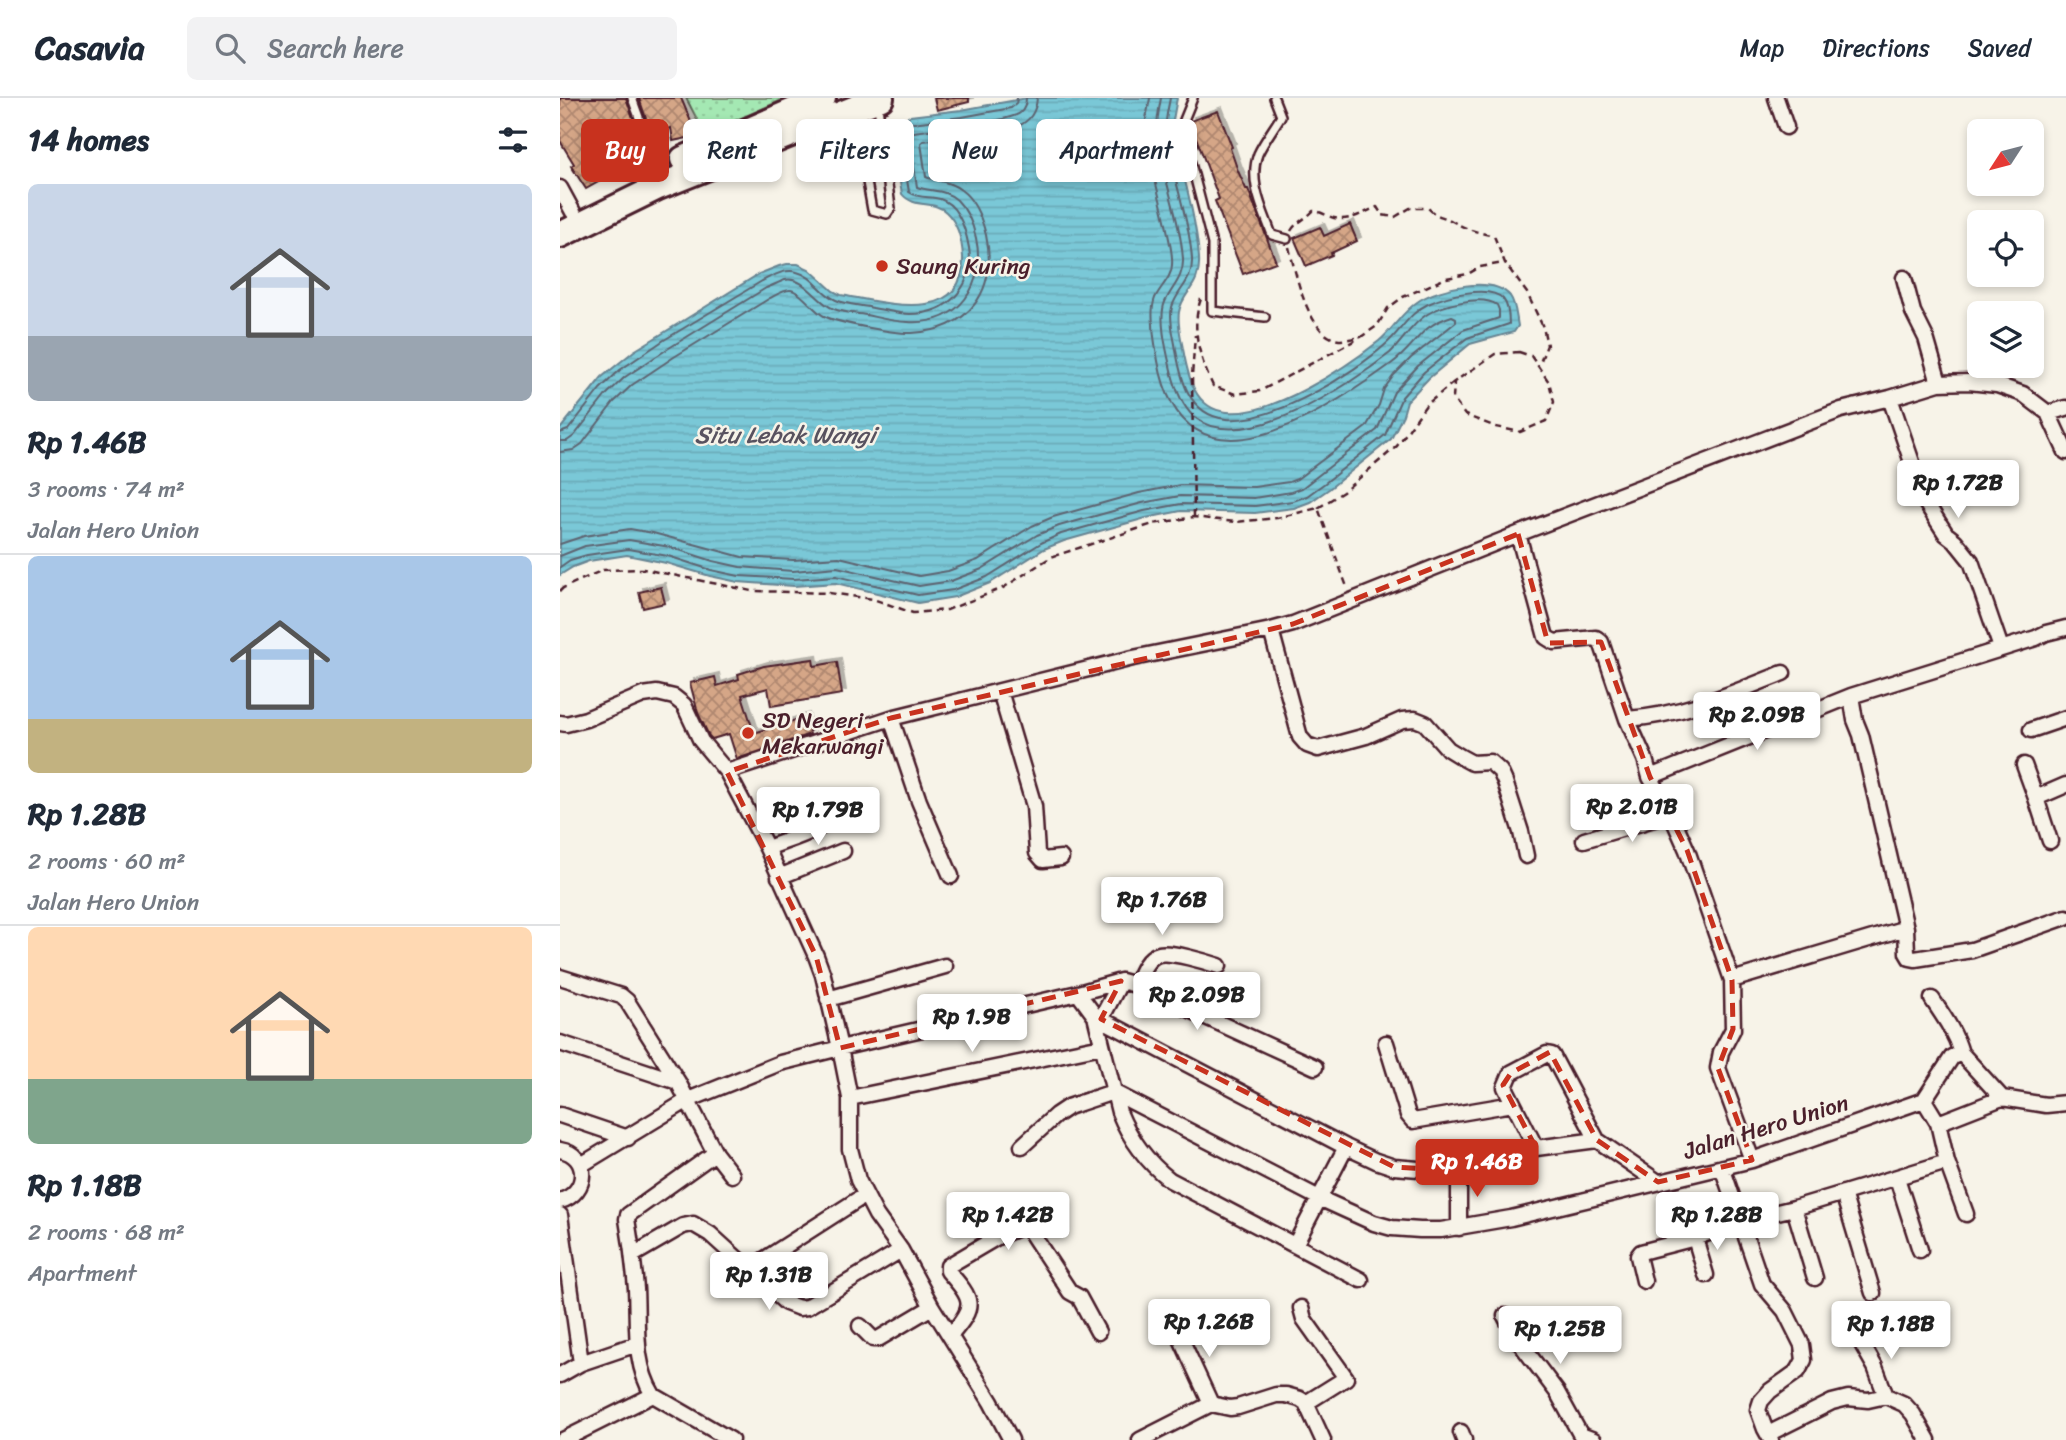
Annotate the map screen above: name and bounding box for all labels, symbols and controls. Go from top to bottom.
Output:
search box [187,17,677,80]
text: Casavia [35,19,145,77]
text: Search here [267,25,404,71]
text: Map [1740,27,1784,69]
text: Directions [1822,27,1930,69]
text: Saved [1968,27,2031,69]
icon: search [211,29,249,67]
text: 14 homes [28,113,149,167]
chip: Buy [581,119,669,182]
chip: Rent [683,119,782,182]
chip: Filters [796,119,914,182]
chip: New [928,119,1022,182]
chip: Apartment [1036,119,1197,182]
north arrow [1967,119,2044,196]
map controls [1967,119,2044,378]
icon: filters [494,121,532,159]
button: locate [1967,210,2044,287]
icon: home [217,230,343,356]
place label: Saung Kuring [896,246,1031,287]
marker: Saung Kuring [874,258,890,274]
button: layers [1967,301,2044,378]
water label: Situ Lebak Wangi [695,414,880,456]
text: Rp 1.46B [28,415,147,469]
pin: Rp 1.72B [1886,460,2030,520]
text: Rp 1.72B [1913,462,2003,503]
text: 3 rooms · 74 m² [28,469,185,510]
text: Jalan Hero Union [28,510,199,551]
icon: home [217,602,343,728]
pin: Rp 2.09B [1685,692,1829,752]
text: Rp 2.09B [1709,694,1805,735]
place label: SD Negeri Mekarwangi [762,700,884,767]
marker: SD Negeri Mekarwangi [740,725,756,741]
pin: Rp 2.01B [1560,784,1704,844]
text: Rp 2.01B [1586,786,1678,827]
text: Rp 1.28B [28,787,146,841]
pin: Rp 1.79B [746,788,890,847]
text: Rp 1.79B [773,789,863,830]
text: 2 rooms · 60 m² [28,841,186,882]
pin: Rp 1.76B [1090,878,1234,937]
text: Rp 1.76B [1117,879,1207,920]
text: Jalan Hero Union [28,882,199,923]
pin: Rp 2.09B [1125,972,1269,1032]
icon: home [217,973,343,1099]
text: Rp 2.09B [1149,974,1245,1015]
pin: Rp 1.9B [907,995,1037,1054]
text: Rp 1.9B [933,996,1011,1037]
street label: Jalan Hero Union [1677,1082,1854,1172]
pin: Rp 1.46B [1405,1140,1549,1199]
text: Rp 1.46B [1432,1141,1522,1182]
text: Rp 1.18B [28,1158,142,1212]
pin: Rp 1.42B [936,1192,1080,1252]
pin: Rp 1.28B [1645,1192,1789,1252]
text: Rp 1.42B [962,1194,1054,1235]
text: Rp 1.28B [1672,1194,1762,1235]
text: 2 rooms · 68 m² [28,1212,185,1253]
pin: Rp 1.31B [697,1252,841,1312]
text: Apartment [28,1253,137,1294]
text: Rp 1.31B [726,1254,812,1295]
pin: Rp 1.26B [1137,1300,1281,1359]
text: Rp 1.26B [1164,1301,1254,1342]
pin: Rp 1.18B [1819,1302,1963,1361]
text: Rp 1.18B [1847,1303,1935,1344]
pin: Rp 1.25B [1488,1306,1632,1366]
text: Rp 1.25B [1515,1308,1605,1349]

